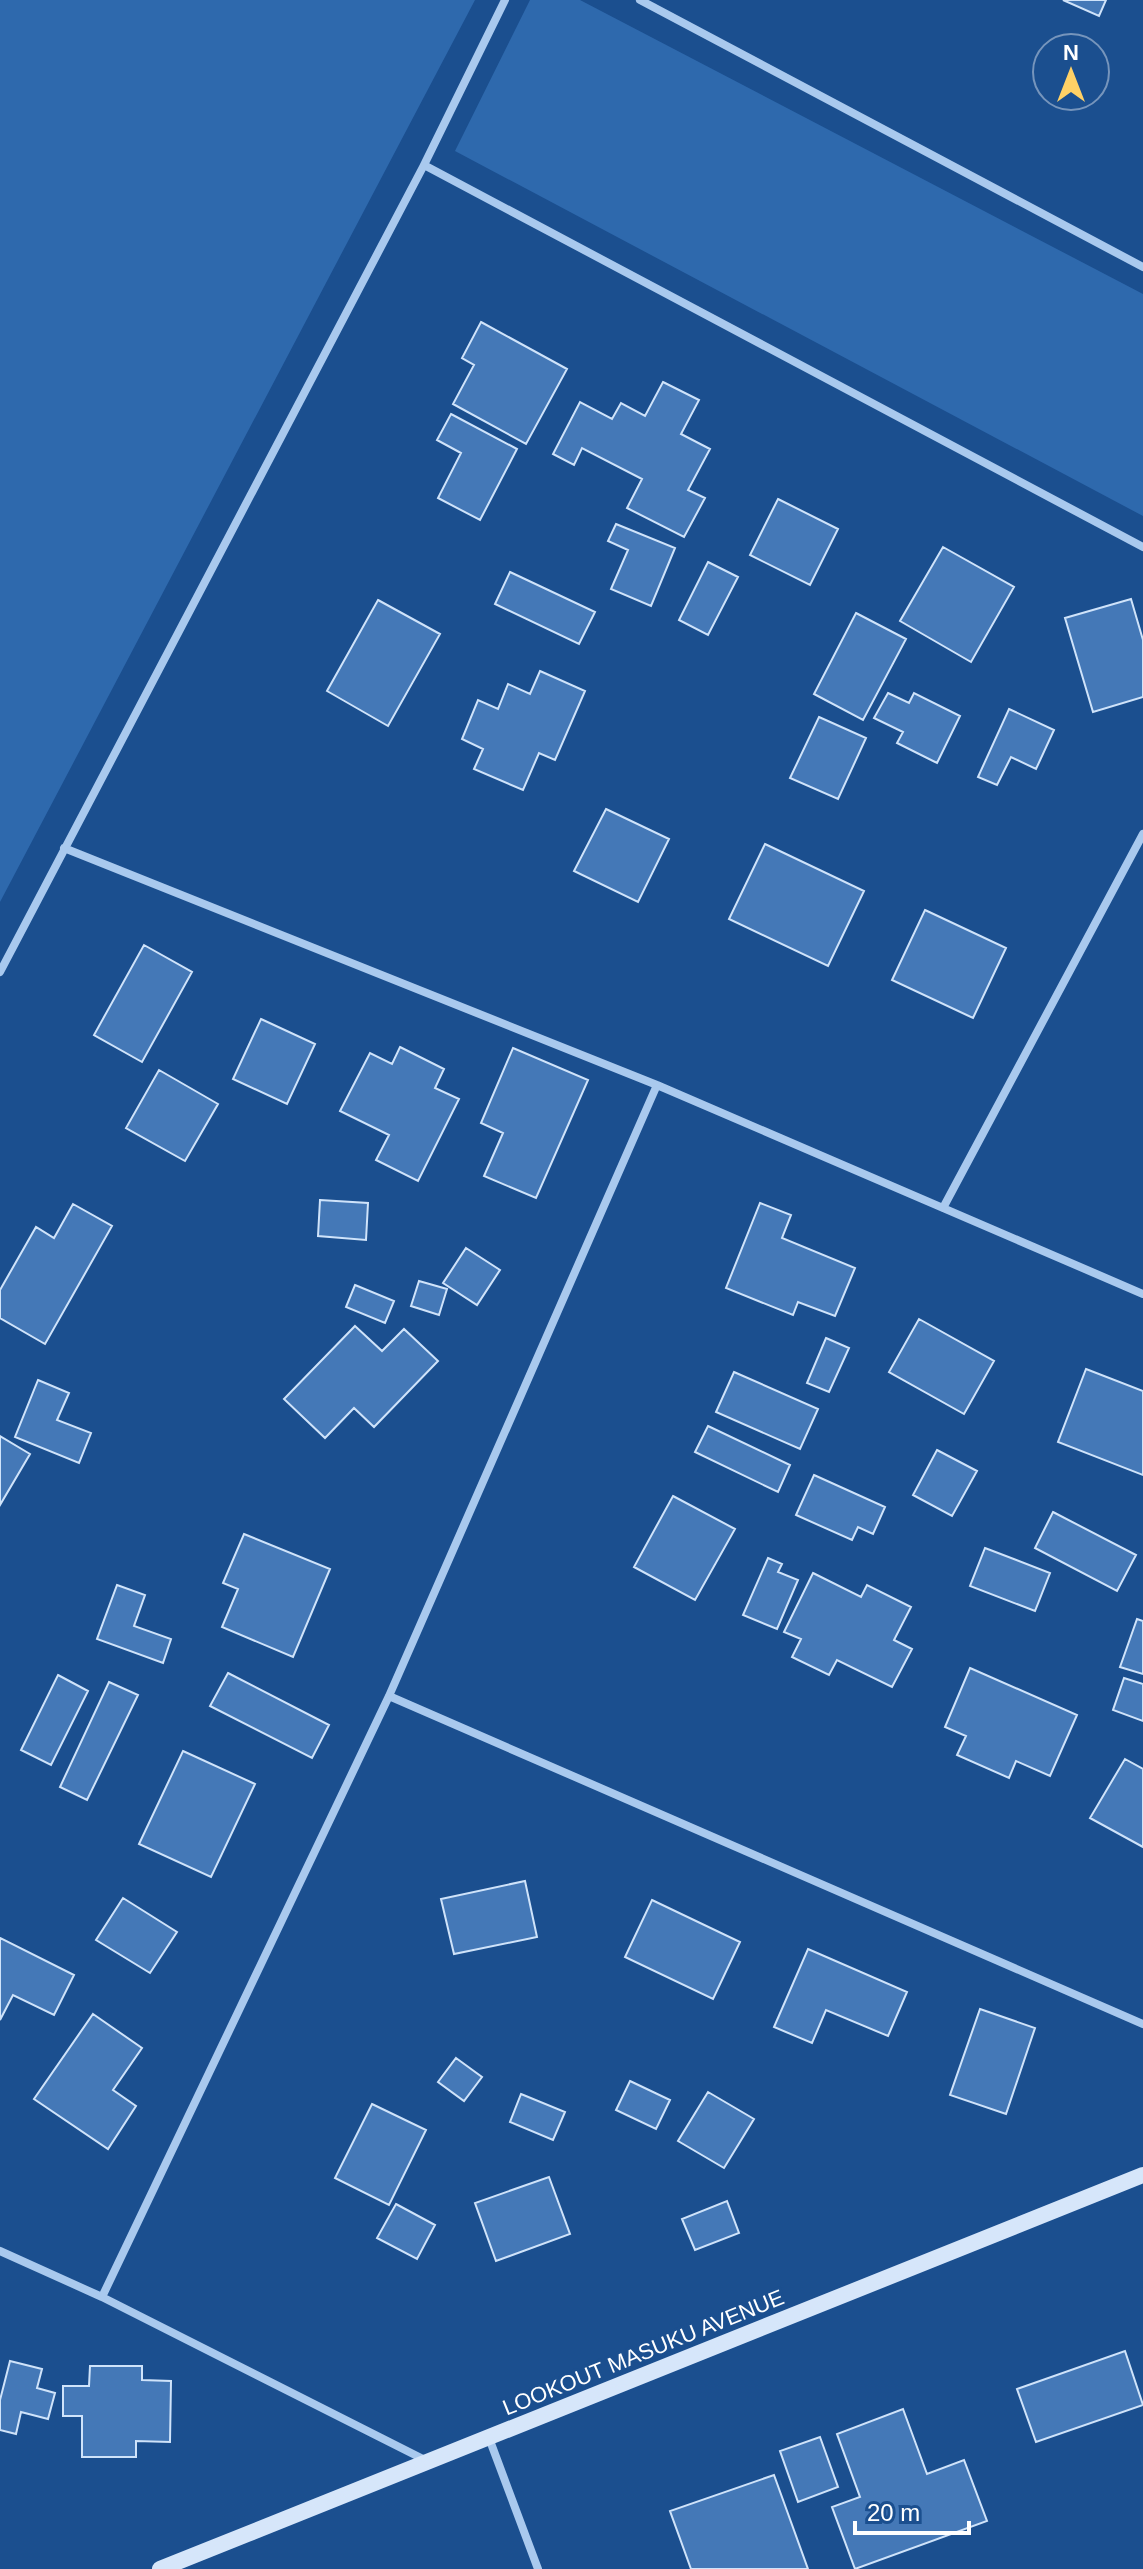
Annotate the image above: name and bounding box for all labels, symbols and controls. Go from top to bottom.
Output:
north arrow [1031,32,1111,112]
text: N [1063,40,1079,65]
street label: LOOKOUT MASUKU AVENUE [499,2284,787,2420]
scale bar [855,2485,969,2535]
text: 20 m [867,2499,920,2526]

